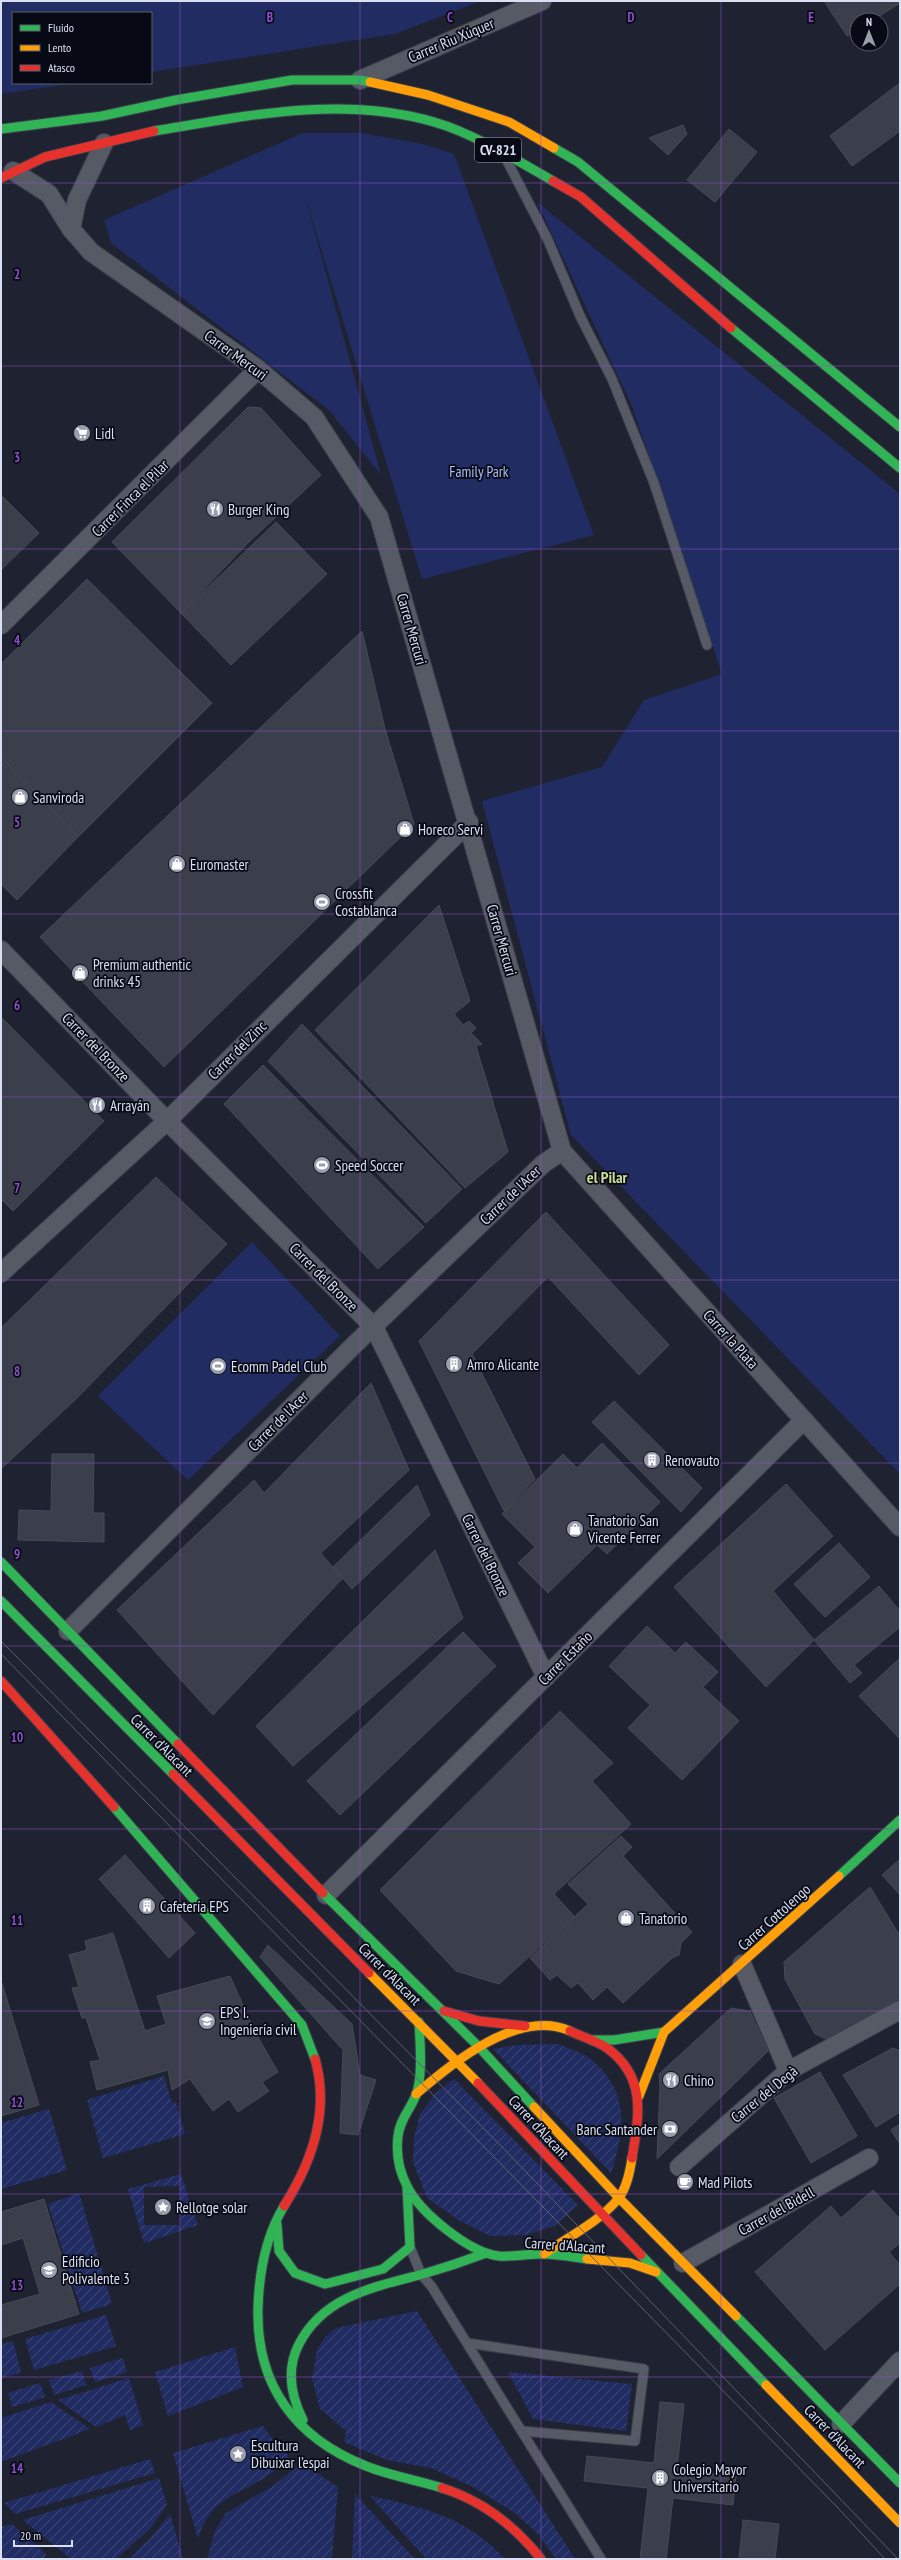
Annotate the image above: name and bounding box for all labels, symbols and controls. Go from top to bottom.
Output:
text: B [267,9,273,26]
text: D [628,9,635,26]
text: E [808,9,814,26]
legend [12,12,152,84]
north arrow [849,12,889,52]
street label: Carrer Riu Xúquer [405,14,497,66]
text: N [866,15,872,29]
text: Fluido [48,20,74,35]
text: Lento [48,40,71,55]
text: Atasco [48,60,75,75]
road number: CV-821 [475,138,521,162]
text: 2 [14,266,20,283]
street label: Carrer Mercuri [201,326,271,384]
supermarket icon: Lidl [72,423,92,443]
place label: Lidl [95,424,115,443]
text: 3 [14,449,20,466]
street label: Carrer Finca el Pilar [87,455,173,541]
park label: Family Park [449,462,509,481]
restaurant icon: Burger King [205,499,225,519]
place label: Burger King [228,500,289,519]
street label: Carrer Mercuri [393,591,431,667]
text: 4 [14,632,21,649]
shop icon: Sanviroda [10,787,30,807]
place label: Sanviroda [33,788,84,807]
text: 5 [14,814,20,831]
shop icon: Horeco Servi [395,819,415,839]
place label: Horeco Servi [418,820,483,839]
shop icon: Euromaster [167,854,187,874]
place label: Euromaster [190,855,250,874]
place label: Crossfit Costablanca [335,884,397,920]
sports icon: Crossfit Costablanca [312,892,332,912]
street label: Carrer Mercuri [483,902,521,978]
place label: Premium authentic drinks 45 [93,955,192,991]
shop icon: Premium authentic drinks 45 [70,963,90,983]
text: 6 [14,997,20,1014]
street label: Carrer del Bronze [58,1008,134,1086]
street label: Carrer del Zinc [204,1016,271,1083]
restaurant icon: Arrayán [87,1095,107,1115]
place label: Arrayán [110,1096,150,1115]
sports icon: Speed Soccer [312,1155,332,1175]
place label: Speed Soccer [335,1156,404,1175]
street label: Carrer de l'Acer [476,1161,545,1229]
district label: el Pilar [587,1167,628,1187]
text: 7 [14,1180,20,1197]
street label: Carrer del Bronze [286,1239,362,1315]
street label: Carrer la Plata [699,1305,763,1373]
building icon: Amro Alicante [444,1354,464,1374]
place label: Amro Alicante [467,1355,539,1374]
sports icon: Ecomm Padel Club [208,1356,228,1376]
place label: Ecomm Padel Club [231,1357,327,1376]
text: 8 [14,1363,20,1380]
street label: Carrer de l'Acer [244,1386,313,1455]
building icon: Renovauto [642,1450,662,1470]
place label: Renovauto [665,1451,720,1470]
street label: Carrer del Bronze [458,1511,514,1599]
place label: Tanatorio San Vicente Ferrer [587,1511,661,1547]
shop icon: Tanatorio San Vicente Ferrer [565,1519,585,1539]
text: 9 [14,1546,20,1563]
street label: Carrer Estaño [534,1627,596,1689]
street label: Carrer d'Alacant [127,1710,197,1780]
text: 10 [11,1729,23,1746]
street label: Carrer Cottolengo [734,1879,814,1955]
building icon: Cafetería EPS [137,1896,157,1916]
place label: Cafetería EPS [160,1897,229,1916]
shop icon: Tanatorio [616,1908,636,1928]
place label: Tanatorio [639,1909,687,1928]
text: 11 [11,1912,23,1929]
street label: Carrer d'Alacant [355,1939,425,2009]
place label: EPS I. Ingeniería civil [220,2003,297,2039]
school or university icon: EPS I. Ingeniería civil [197,2011,217,2031]
street label: Carrer del Degà [727,2061,801,2127]
restaurant icon: Chino [661,2070,681,2090]
place label: Chino [684,2071,714,2090]
street label: Carrer d’Alacant [505,2091,573,2163]
text: 12 [11,2094,23,2111]
bank icon: Banc Santander [660,2119,680,2139]
place label: Banc Santander [577,2120,658,2139]
cafe icon: Mad Pilots [675,2172,695,2192]
place label: Mad Pilots [698,2173,752,2192]
street label: Carrer del Bidell [735,2182,818,2240]
place icon: Rellotge solar [153,2197,173,2217]
place label: Rellotge solar [176,2198,248,2217]
street label: Carrer d'Alacant [524,2233,606,2257]
place label: Edificio Polivalente 3 [62,2252,130,2288]
school or university icon: Edificio Polivalente 3 [39,2260,59,2280]
text: 13 [11,2277,23,2294]
street label: Carrer d'Alacant [800,2400,870,2472]
place label: Escultura Dibuixar l’espai [251,2436,330,2472]
place icon: Escultura Dibuixar l’espai [228,2444,248,2464]
text: 14 [11,2460,24,2477]
place label: Colegio Mayor Universitario [673,2460,748,2496]
building icon: Colegio Mayor Universitario [650,2468,670,2488]
scale bar [14,2522,72,2548]
text: 20 m [20,2528,41,2543]

